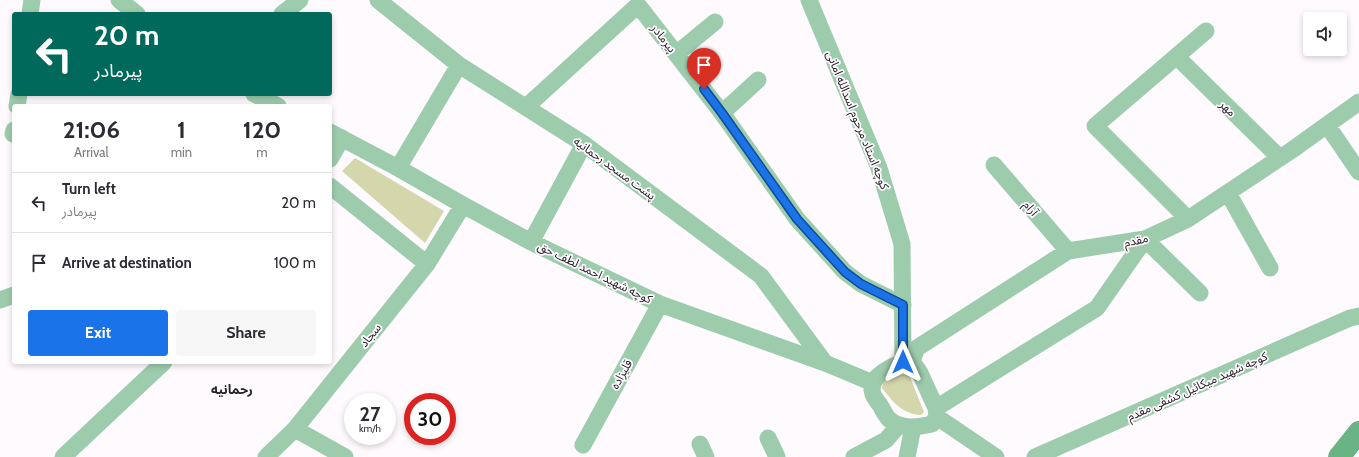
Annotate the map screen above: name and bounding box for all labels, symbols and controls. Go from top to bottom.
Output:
map controls [1303,12,1347,56]
button: sound [1303,12,1347,56]
text: 20 m [94,18,159,52]
street label: پیرمادر [647,20,680,56]
icon: left [28,28,80,80]
pin [687,48,721,89]
street label: کوچه استاد مرحوم اسدالله امانی [821,49,893,193]
icon: arrive [693,54,715,76]
text: پیرمادر [94,60,142,82]
street label: مهر [1216,96,1239,119]
text: 21:06 [63,115,120,144]
text: 1 [177,115,186,144]
text: 120 [243,115,281,144]
street label: پشت مسجد رحمانیه [570,133,659,204]
text: Arrival [74,144,109,160]
text: min [171,144,192,160]
text: m [256,144,268,160]
text: Turn left [62,180,116,198]
icon: left [28,192,50,214]
text: 20 m [281,194,316,212]
street label: آرام [1019,197,1042,220]
text: پیرمادر [62,203,97,219]
street label: مقدم [1122,230,1150,252]
street label: کوچه شهید احمد لطف حق [535,238,656,308]
icon: arrive [28,252,50,274]
text: Arrive at destination [62,254,192,272]
text: 100 m [274,254,316,272]
button: Exit [28,310,168,356]
button: Share [176,310,316,356]
street label: سجاد [356,320,384,350]
position arrow [882,341,924,383]
street label: کوچه شهید میکائیل کشفی مقدم [1125,348,1271,426]
street label: قلیزاده [607,357,635,391]
district label: رحمانیه [211,381,253,397]
speed limit sign: 30 [404,393,456,445]
text: 27 [360,402,380,426]
text: km/h [359,422,381,435]

